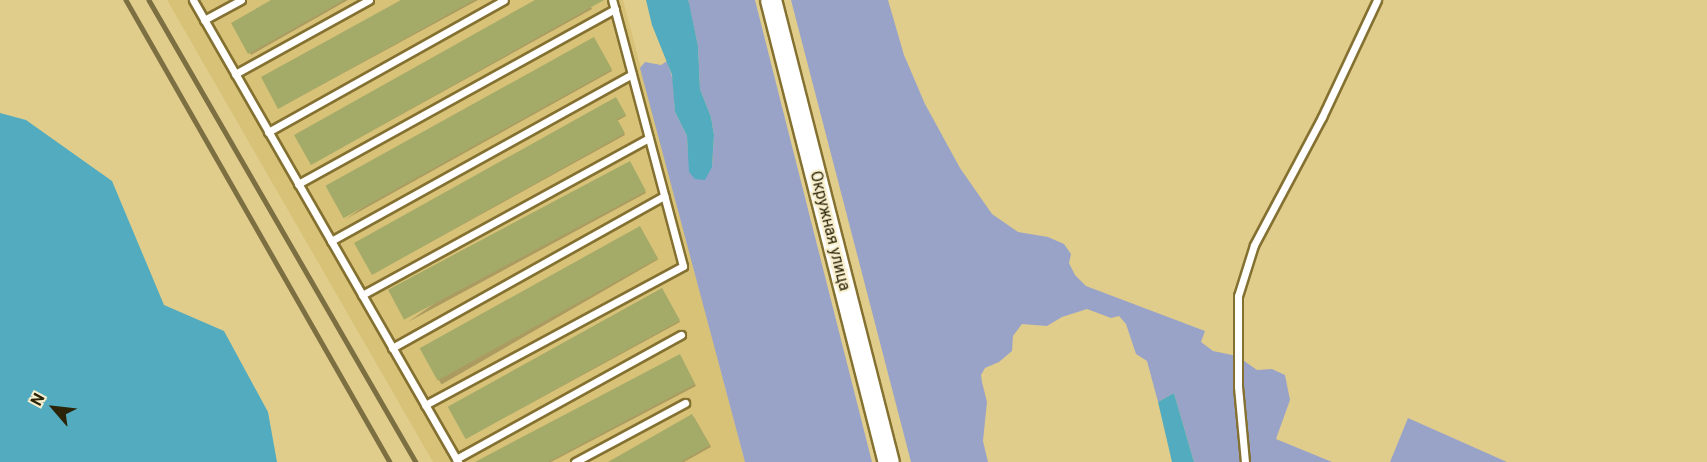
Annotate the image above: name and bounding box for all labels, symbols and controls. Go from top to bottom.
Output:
street label: Окружная улица [806,169,854,293]
north arrow [24,378,84,438]
text: N [27,390,49,409]

